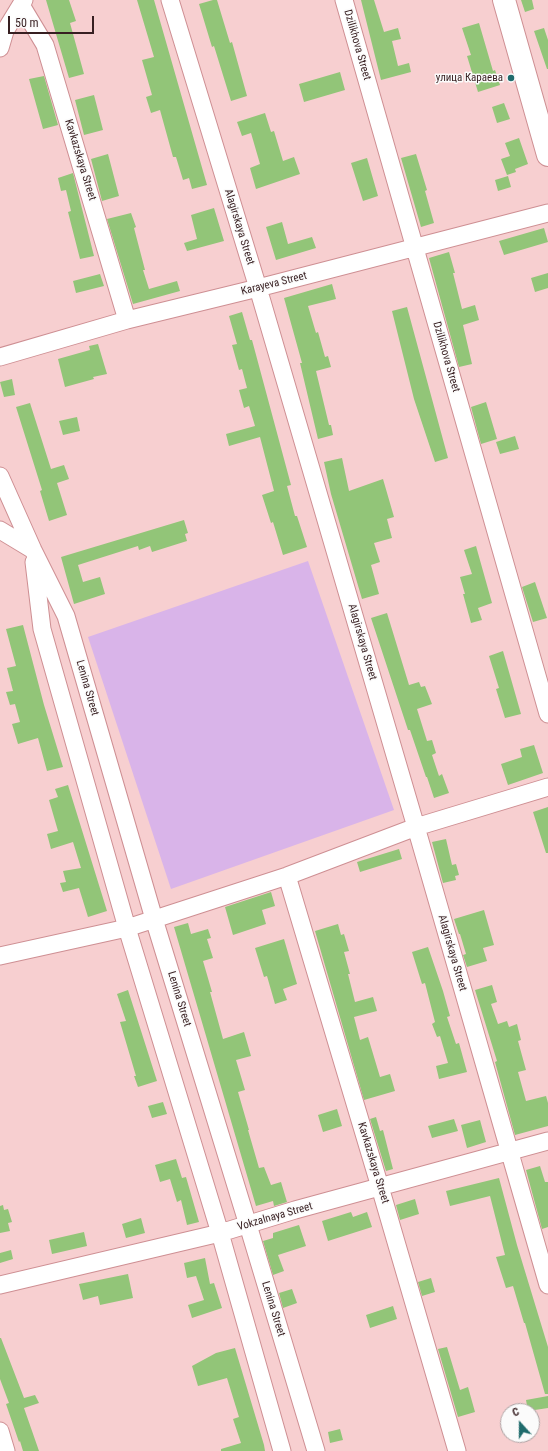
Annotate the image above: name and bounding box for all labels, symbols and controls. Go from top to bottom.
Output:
scale bar [10,8,96,34]
street label: Dzilikhova Street [341,8,373,82]
text: 50 m [15,16,39,30]
place label: улица Караева [436,71,503,85]
marker: улица Караева [506,73,516,83]
street label: Kavkazskaya Street [61,118,99,202]
street label: Alagirskaya Street [221,187,257,267]
street label: Karayeva Street [240,269,308,299]
street label: Dzilikhova Street [430,320,462,394]
street label: Alagirskaya Street [345,602,379,682]
street label: Lenina Street [73,659,101,717]
street label: Alagirskaya Street [435,913,469,993]
street label: Lenina Street [164,970,194,1028]
street label: Kavkazskaya Street [354,1121,392,1205]
street label: Vokzalnaya Street [236,1200,314,1234]
street label: Lenina Street [258,1280,288,1338]
north arrow [500,1403,540,1443]
text: С [511,1405,521,1419]

